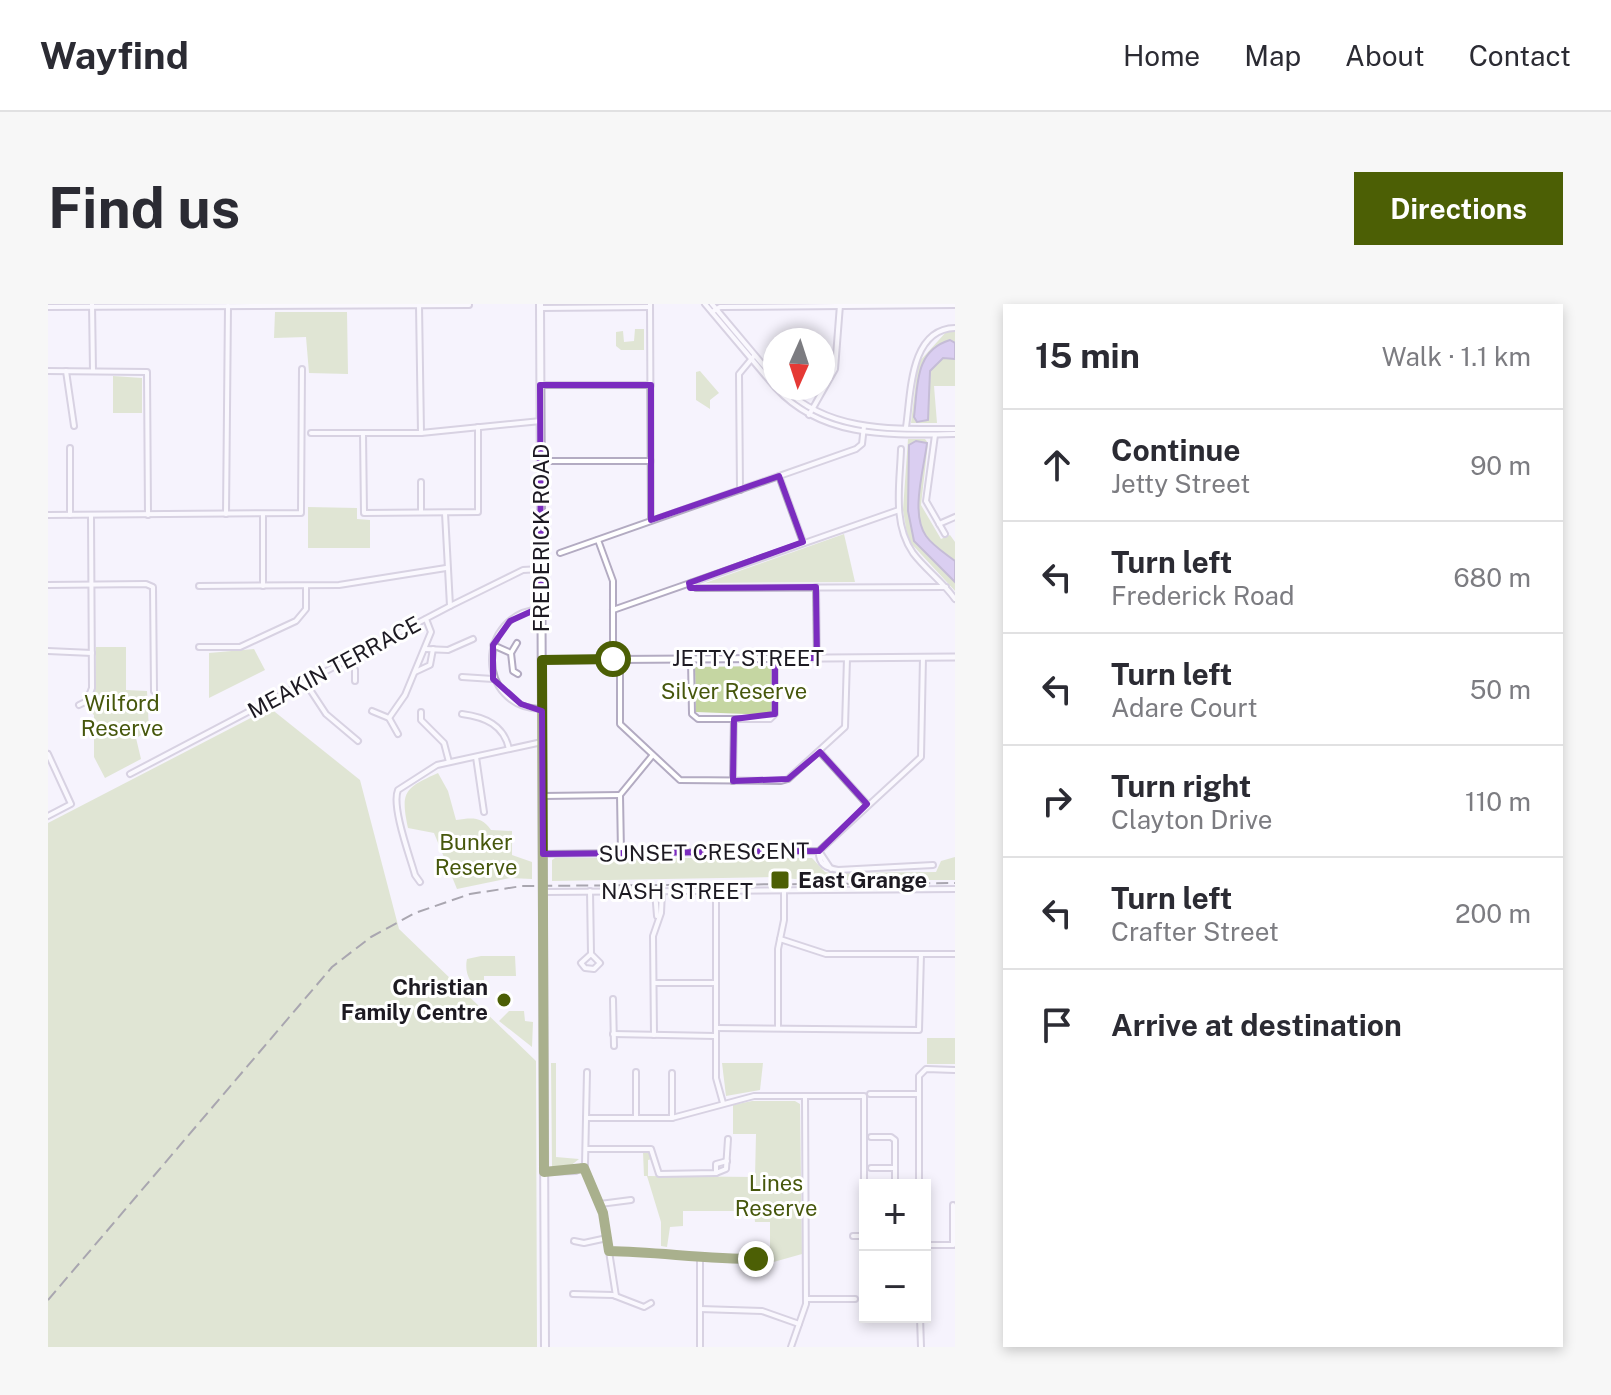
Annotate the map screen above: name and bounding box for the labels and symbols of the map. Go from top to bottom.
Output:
north arrow [763,328,835,400]
street label: FREDERICK ROAD [528,444,554,632]
street label: MEAKIN TERRACE [243,610,425,724]
route start [595,641,631,677]
street label: JETTY STREET [672,645,824,671]
park label: Silver Reserve [661,678,807,704]
park label: Wilford Reserve [81,690,163,741]
park label: Bunker Reserve [435,829,517,880]
street label: SUNSET CRESCENT [598,837,810,867]
place label: East Grange [798,867,927,893]
marker: East Grange [769,869,791,891]
street label: NASH STREET [601,878,753,904]
place label: Christian Family Centre [341,974,488,1025]
marker: Christian Family Centre [495,991,513,1009]
park label: Lines Reserve [735,1170,817,1221]
route end [738,1241,774,1277]

